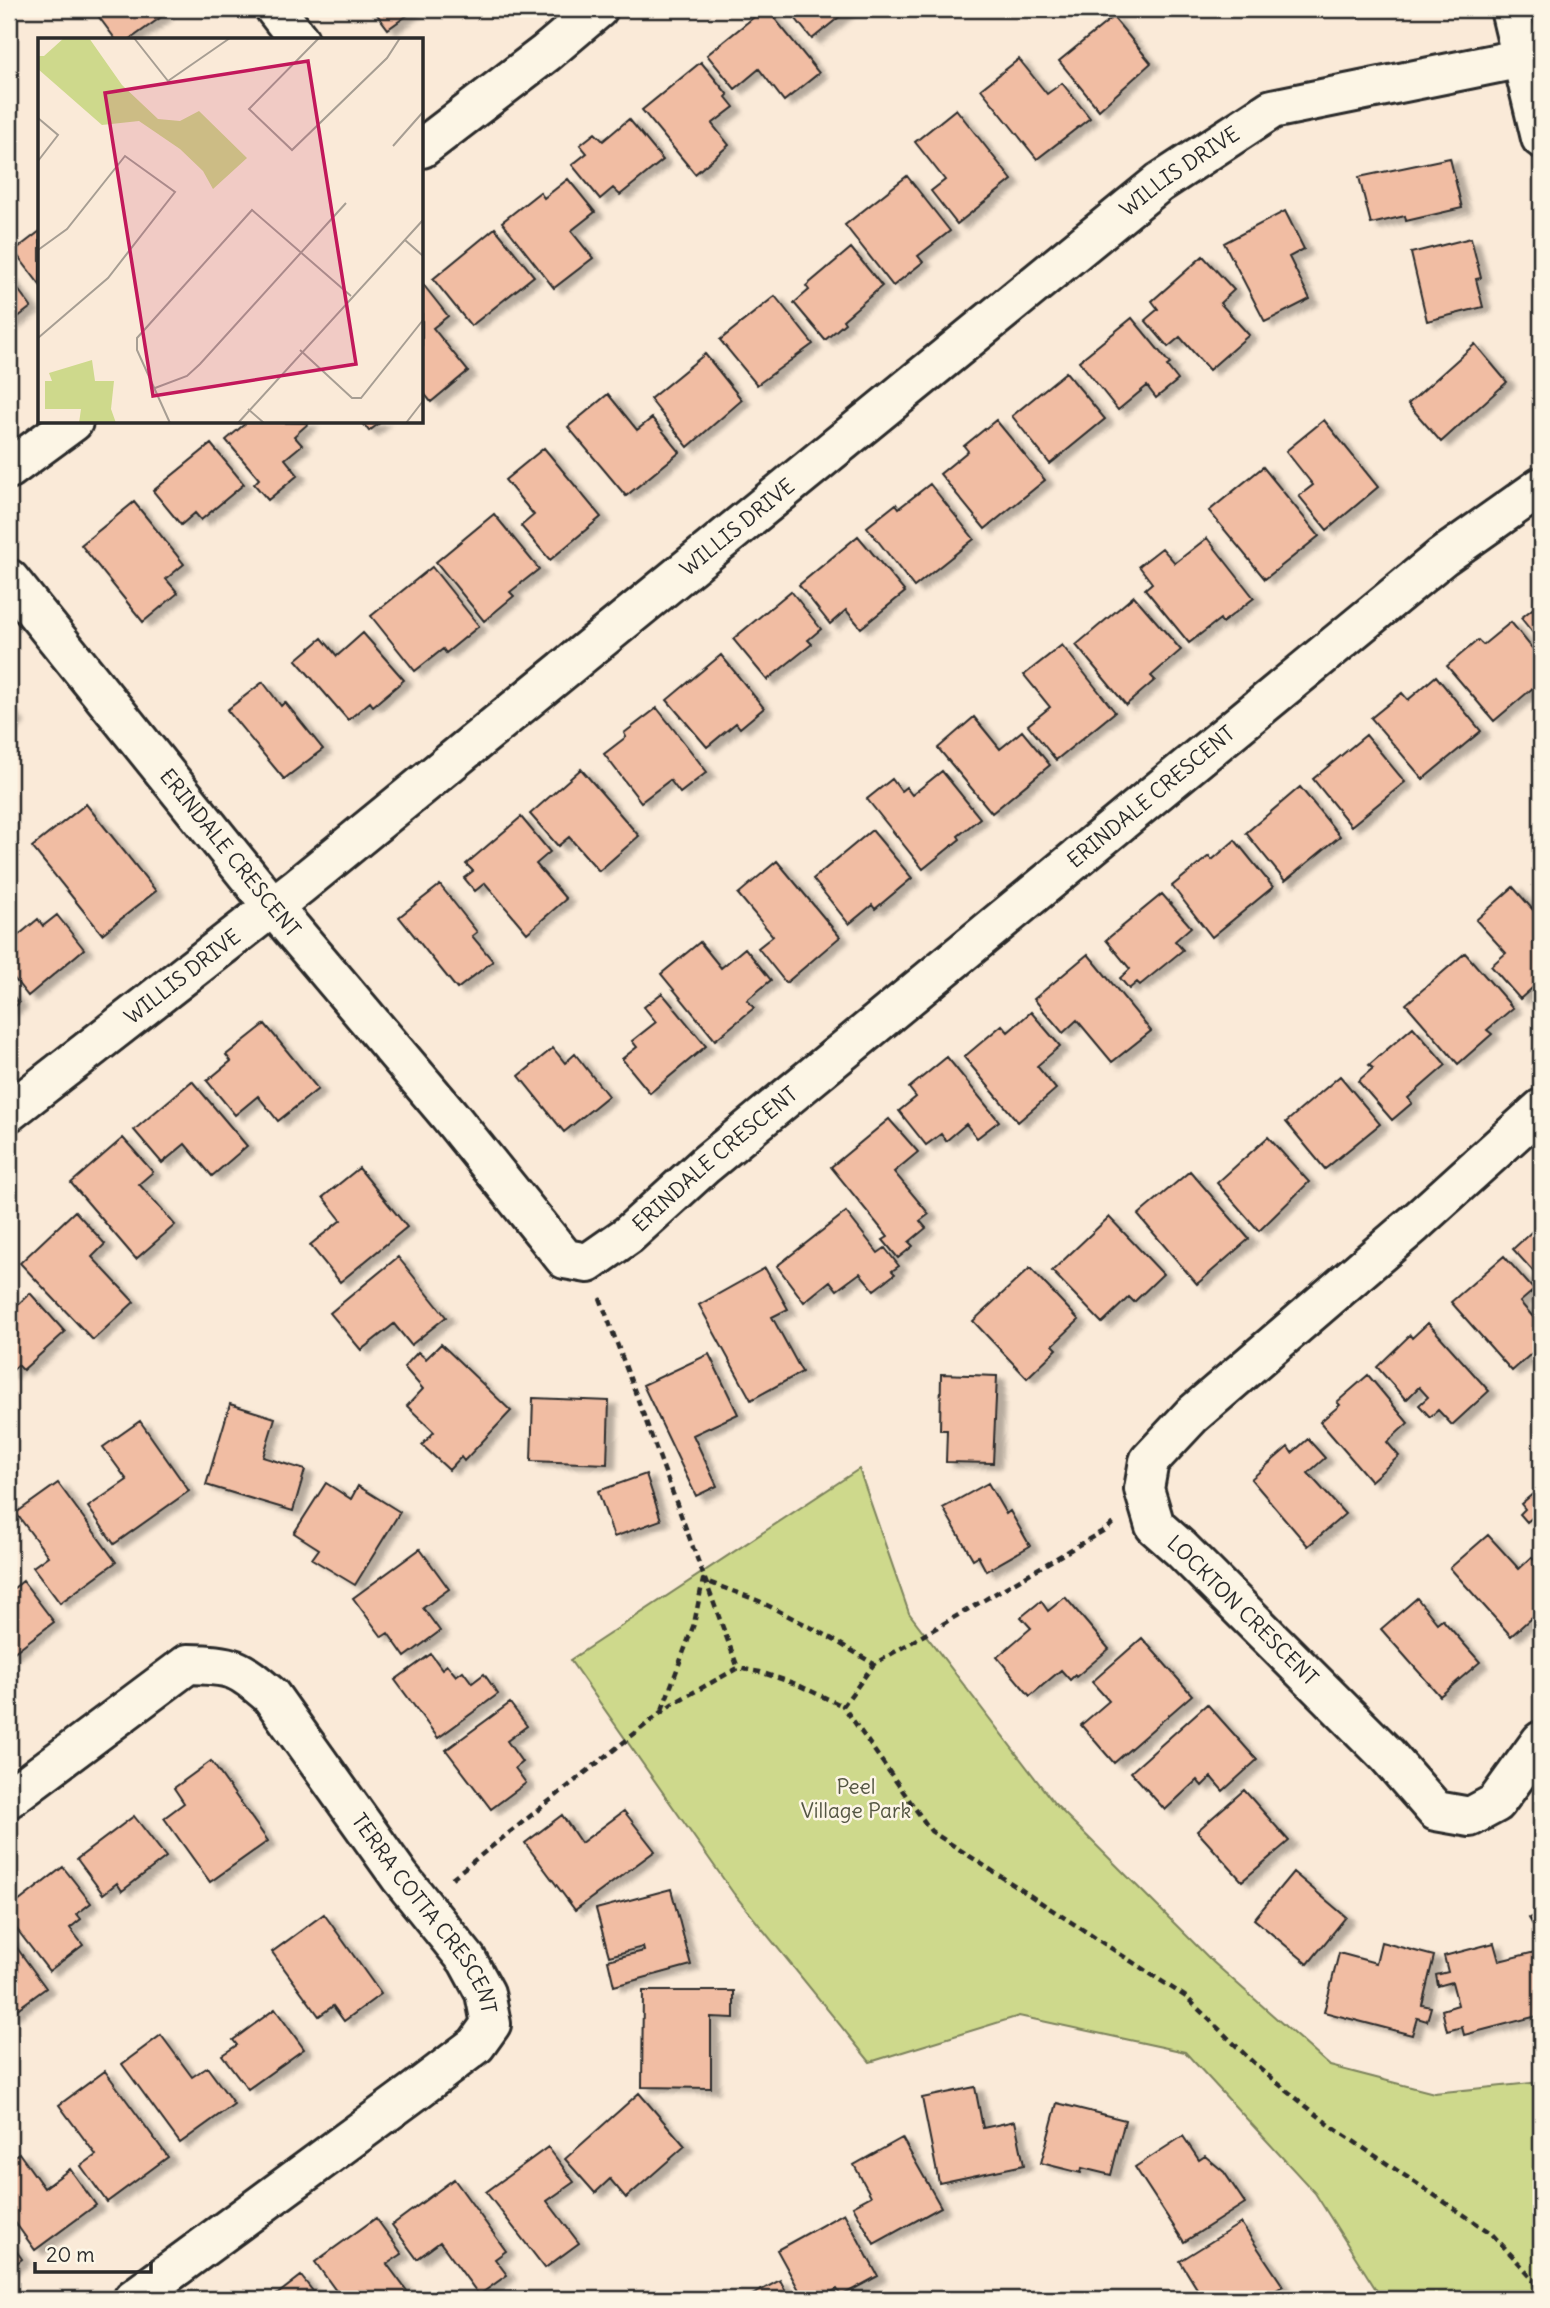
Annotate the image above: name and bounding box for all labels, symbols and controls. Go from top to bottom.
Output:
inset map [38,38,424,424]
street label: WILLIS DRIVE [1114,120,1244,222]
street label: WILLIS DRIVE [674,472,800,582]
street label: ERINDALE CRESCENT [1062,720,1240,874]
street label: ERINDALE CRESCENT [154,763,307,943]
street label: WILLIS DRIVE [119,923,246,1030]
street label: ERINDALE CRESCENT [627,1080,803,1237]
street label: LOCKTON CRESCENT [1162,1529,1324,1691]
park label: Peel Village Park [801,1773,911,1824]
street label: TERRA COTTA CRESCENT [346,1808,503,2016]
scale bar [35,2231,150,2275]
text: 20 m [46,2241,95,2268]

